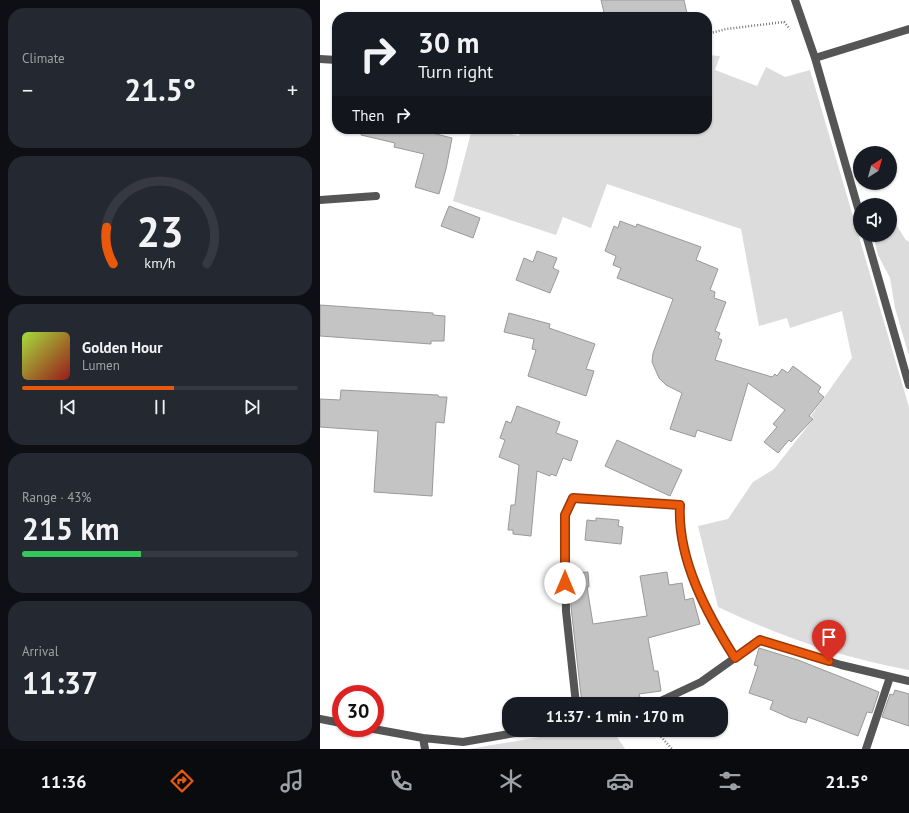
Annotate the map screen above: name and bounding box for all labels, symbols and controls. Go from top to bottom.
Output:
text: 30 m [418,24,479,61]
icon: right [352,28,404,80]
text: Climate [22,50,65,67]
text: Turn right [418,60,493,83]
text: 21.5° [124,70,196,109]
text: − [22,76,33,104]
text: + [287,76,298,104]
icon: right [392,104,414,126]
text: Then [352,106,384,125]
north arrow [853,146,897,190]
map controls [853,146,897,242]
button: sound [853,198,897,242]
text: 23 [136,205,184,258]
text: km/h [144,253,176,272]
text: Golden Hour [82,338,162,357]
text: Lumen [82,357,120,374]
icon: previous [57,396,79,418]
icon: pause [149,396,171,418]
icon: next [241,396,263,418]
text: Range · 43% [22,489,91,506]
text: 215 km [22,509,120,548]
position arrow [544,562,586,604]
pin [812,620,846,661]
icon: arrive [818,626,840,648]
text: Arrival [22,643,58,660]
text: 11:37 [22,663,98,702]
speed limit sign: 30 [332,685,384,737]
text: 11:37 · 1 min · 170 m [546,707,684,726]
icon: directions [168,767,196,795]
icon: music [278,767,306,795]
icon: phone [387,767,415,795]
icon: climate [497,767,525,795]
icon: car [606,767,634,795]
icon: filters [716,767,744,795]
text: 11:36 [41,770,86,793]
text: 21.5° [825,770,868,793]

